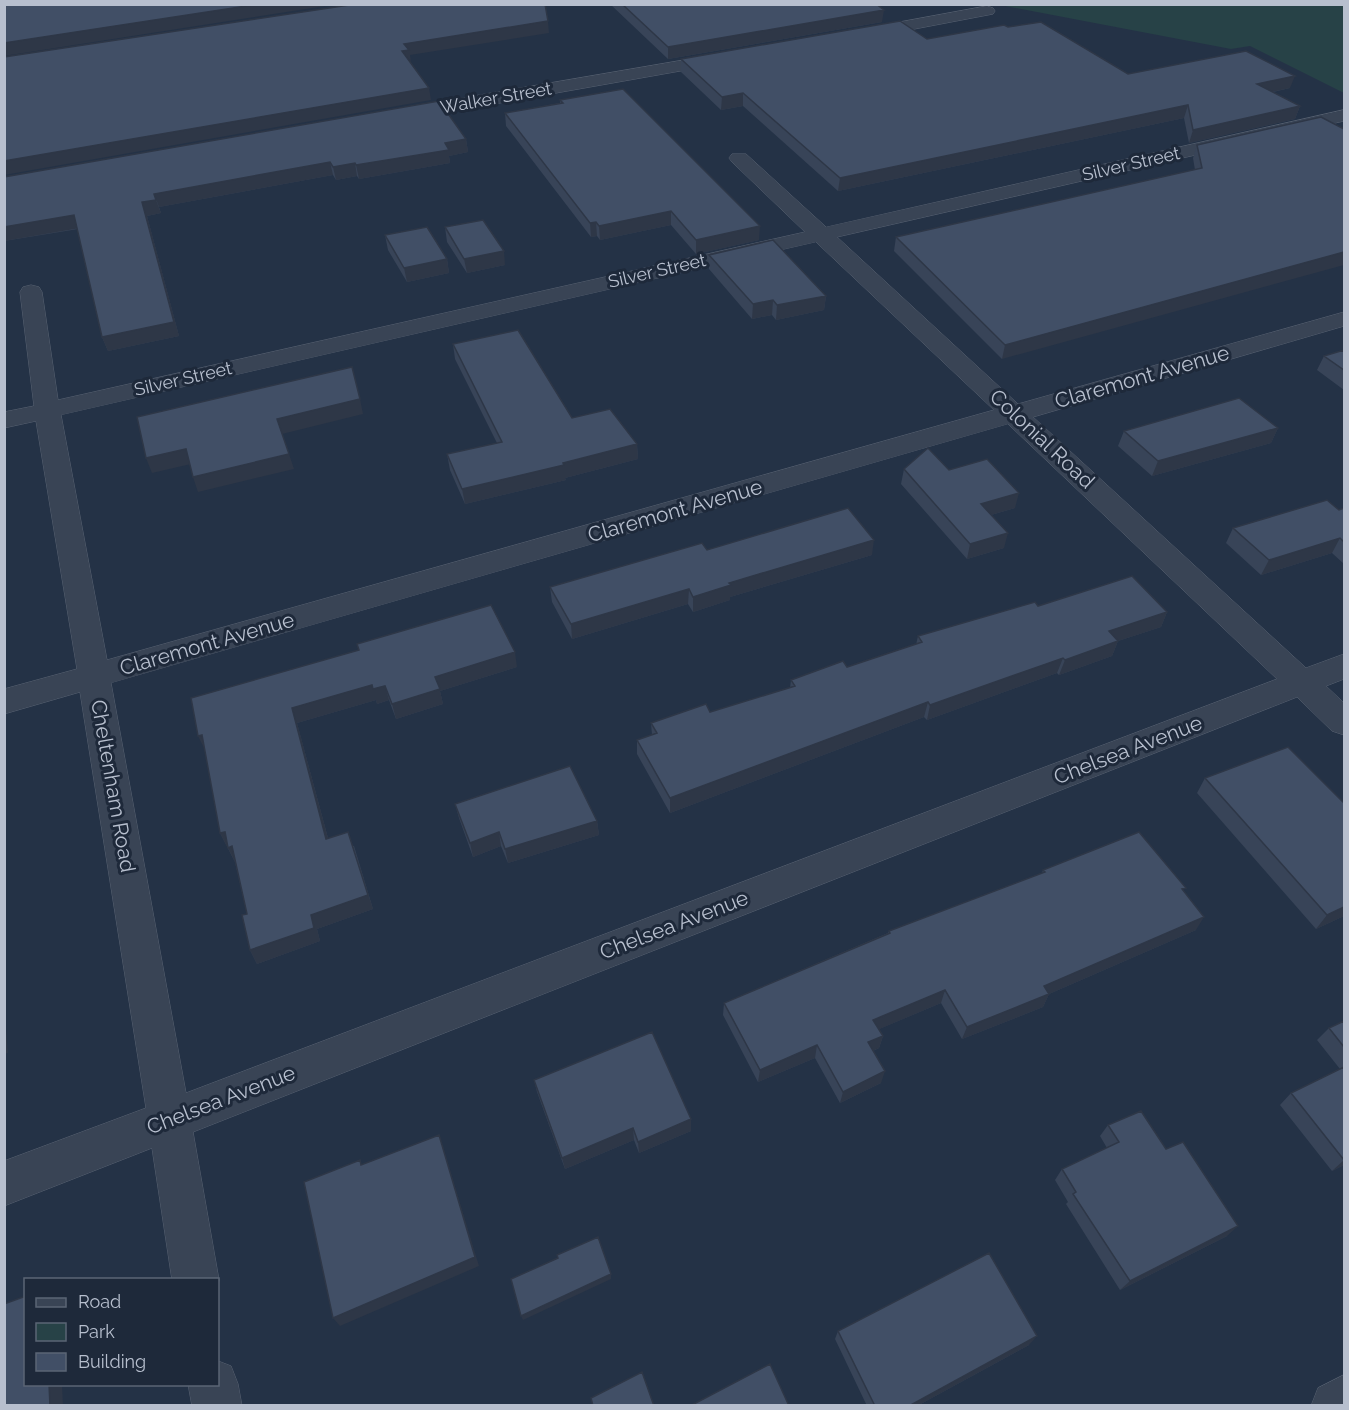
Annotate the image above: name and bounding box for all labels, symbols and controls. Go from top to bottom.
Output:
street label: Walker Street [439,77,553,118]
street label: Silver Street [1080,142,1182,185]
street label: Silver Street [606,249,708,292]
street label: Claremont Avenue [1052,340,1232,413]
street label: Silver Street [132,357,234,400]
street label: Colonial Road [985,384,1100,494]
street label: Claremont Avenue [585,474,765,547]
street label: Claremont Avenue [117,607,297,680]
street label: Cheltenham Road [86,698,141,874]
street label: Chelsea Avenue [1050,710,1206,789]
street label: Chelsea Avenue [596,885,752,964]
street label: Chelsea Avenue [143,1060,299,1139]
legend [24,1278,219,1386]
text: Road [78,1291,121,1312]
text: Park [78,1321,115,1342]
text: Building [78,1351,146,1372]

